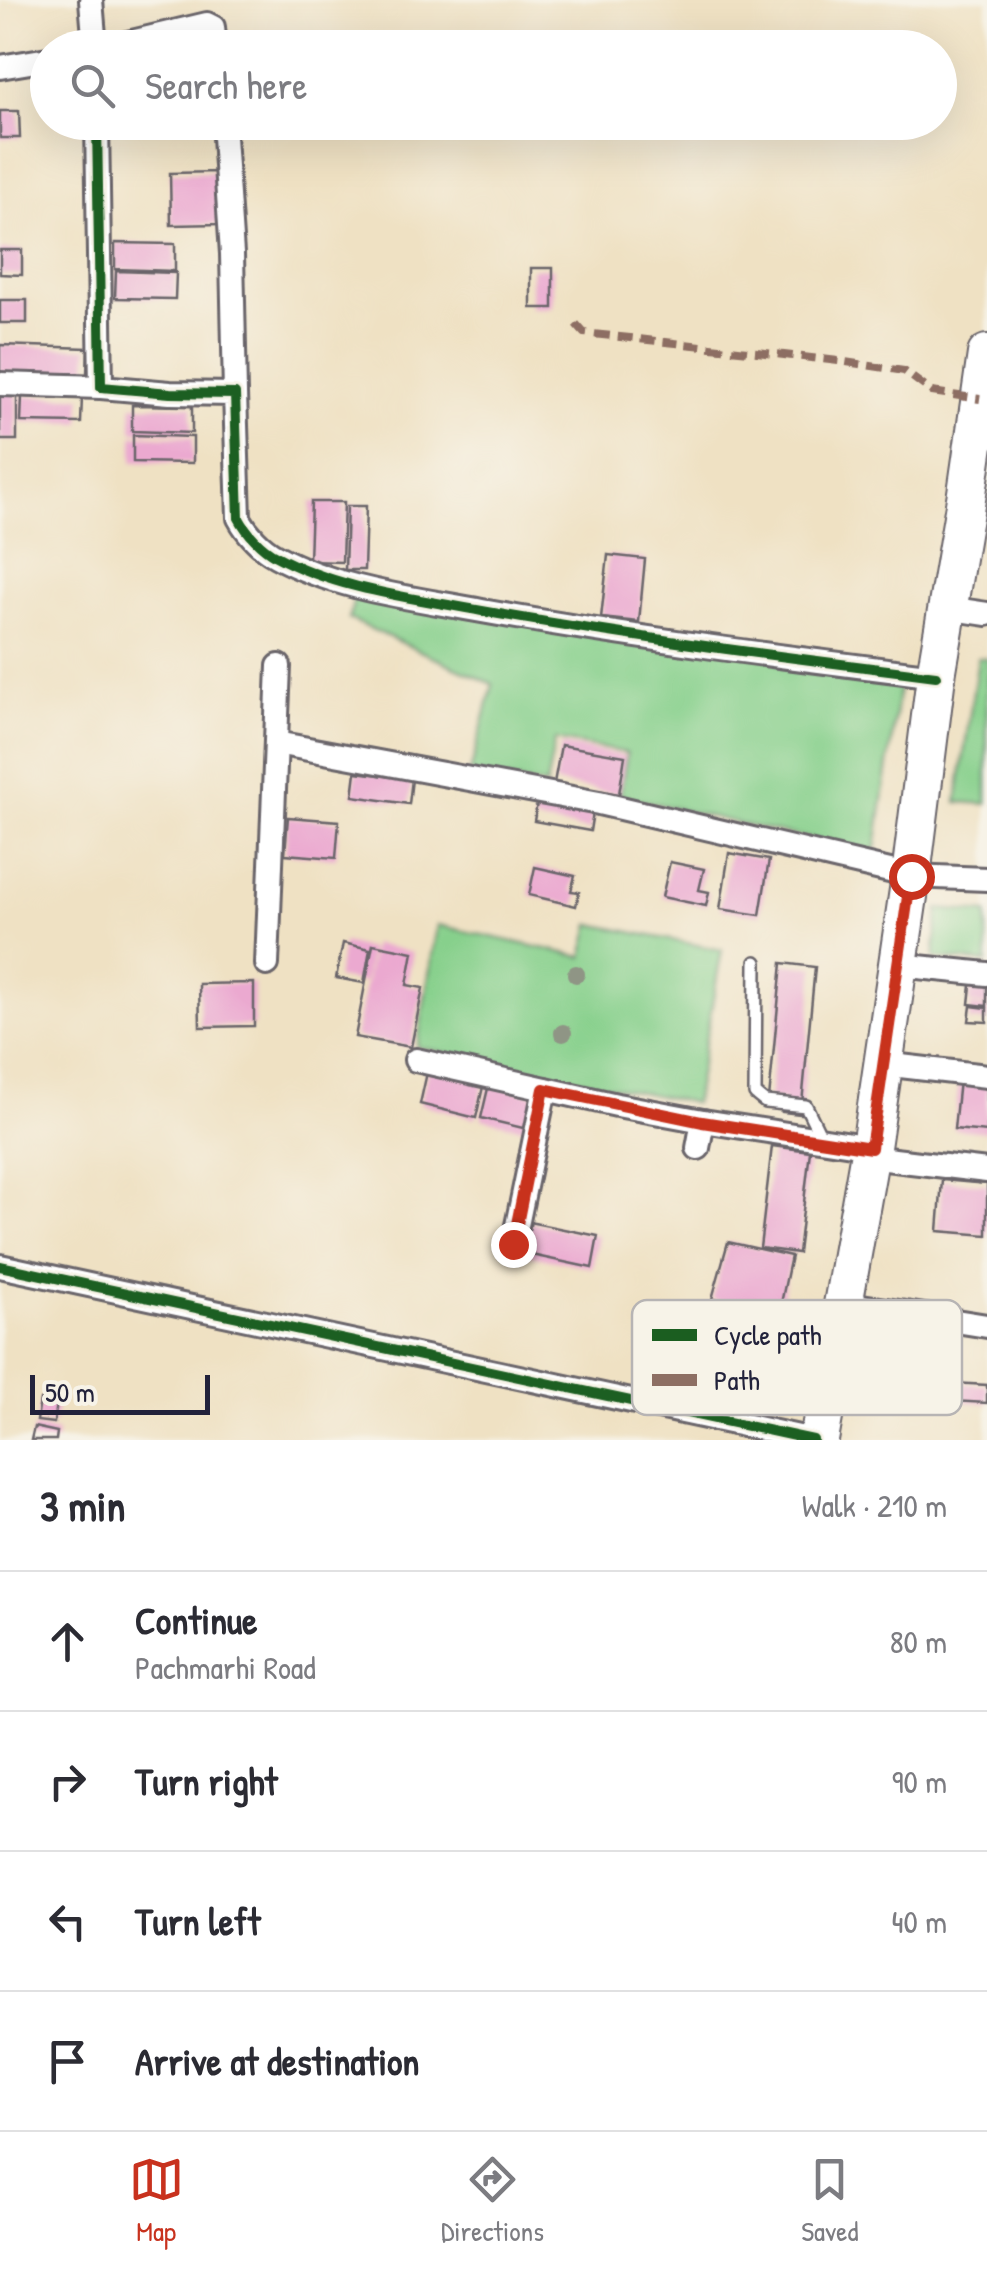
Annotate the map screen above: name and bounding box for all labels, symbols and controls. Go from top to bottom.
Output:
search box [30,30,957,140]
icon: search [65,58,120,113]
text: Search here [145,59,307,111]
route start [889,854,935,900]
route end [491,1222,537,1268]
legend [632,1300,962,1415]
text: Cycle path [714,1316,822,1354]
text: Path [714,1361,760,1399]
scale bar [30,1370,210,1414]
text: 50 m [45,1373,95,1411]
text: 3 min [40,1477,125,1534]
text: Walk · 210 m [802,1484,947,1527]
text: Continue [135,1594,257,1646]
icon: ahead [40,1614,95,1669]
text: 80 m [890,1620,947,1663]
text: Pachmarhi Road [135,1646,316,1689]
icon: right [40,1754,95,1809]
text: Turn right [135,1755,278,1807]
text: 90 m [892,1760,947,1803]
icon: left [40,1894,95,1949]
text: Turn left [135,1895,260,1947]
text: 40 m [892,1900,947,1943]
icon: arrive [40,2034,95,2089]
text: Arrive at destination [135,2035,419,2087]
tab: Map [129,2152,184,2250]
tab: Directions [441,2152,544,2250]
tab: Saved [801,2152,858,2250]

